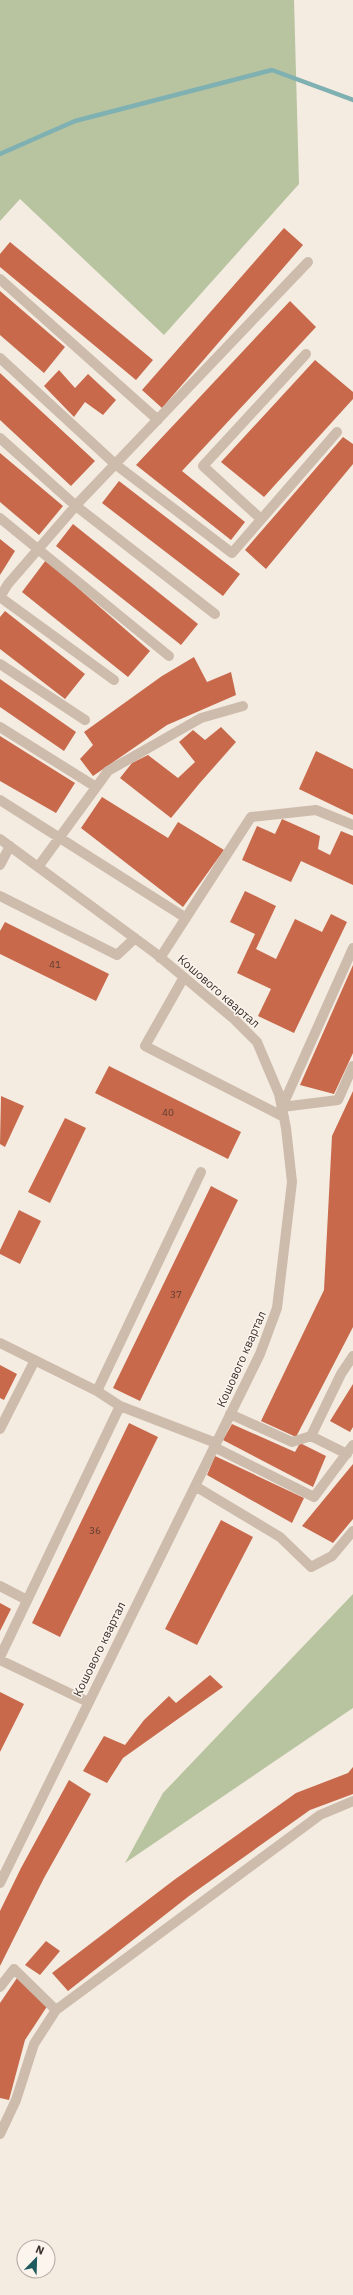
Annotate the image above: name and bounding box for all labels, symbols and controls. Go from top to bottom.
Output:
street label: Кошового квартал [175,951,263,1031]
house number: 41 [49,958,61,971]
house number: 40 [162,1106,174,1119]
house number: 37 [170,1288,182,1301]
street label: Кошового квартал [213,1308,269,1410]
house number: 36 [89,1524,101,1537]
street label: Кошового квартал [69,1599,129,1699]
north arrow [16,2239,56,2279]
text: N [34,2242,46,2258]

